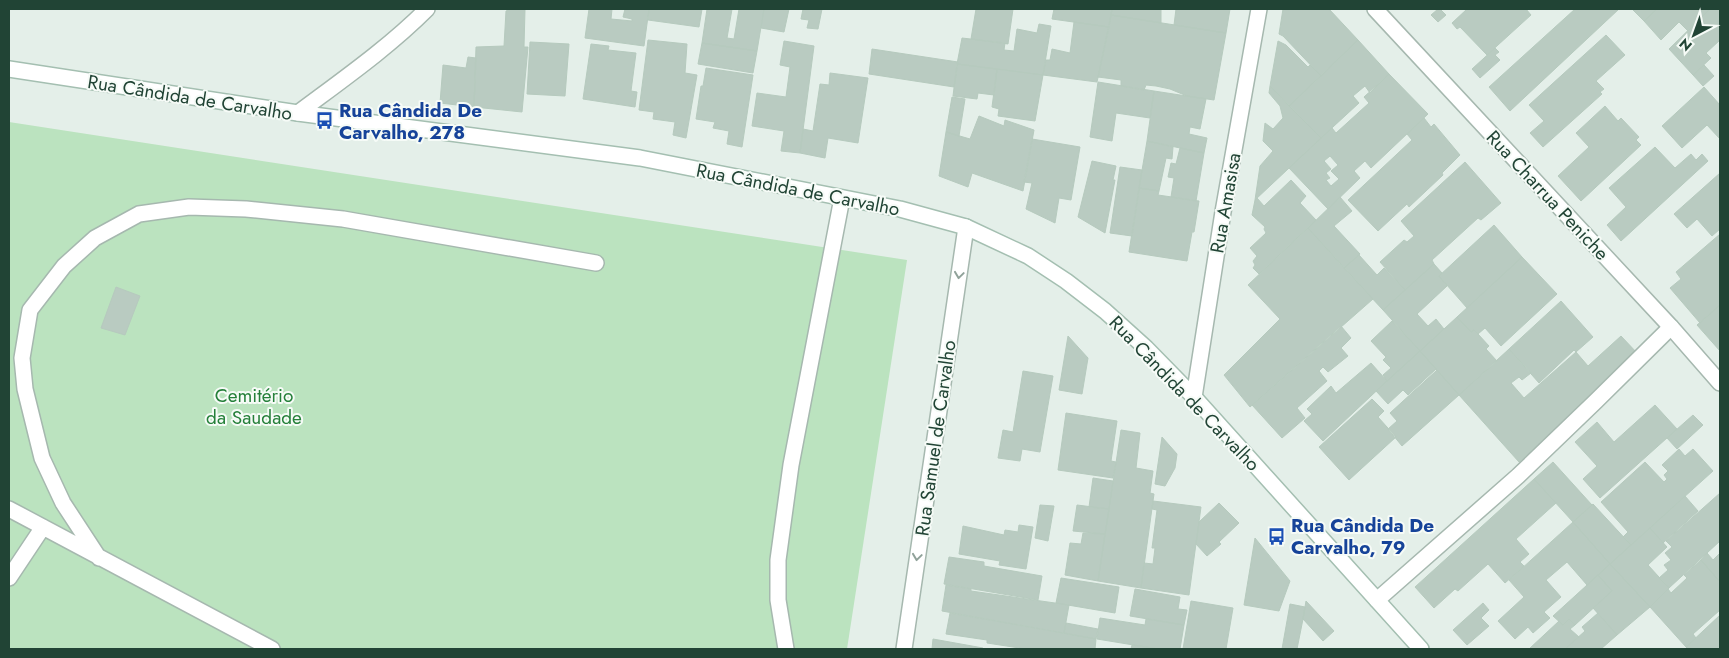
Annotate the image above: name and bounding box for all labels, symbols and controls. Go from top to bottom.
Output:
north arrow [1669,10,1719,60]
text: N [1675,34,1696,56]
street label: Rua Cândida de Carvalho [86,68,294,127]
place label: Rua Cândida De Carvalho, 278 [339,97,482,146]
bus stop icon: Rua Cândida De Carvalho, 278 [315,111,335,131]
street label: Rua Charrua Peniche [1480,124,1615,266]
street label: Rua Amasisa [1203,151,1248,255]
street label: Rua Cândida de Carvalho [694,157,902,222]
one-way arrow [954,271,964,279]
street label: Rua Cândida de Carvalho [1103,310,1266,477]
street label: Rua Samuel de Carvalho [908,338,963,538]
park label: Cemitério da Saudade [206,382,302,431]
place label: Rua Cândida De Carvalho, 79 [1291,512,1434,561]
bus stop icon: Rua Cândida De Carvalho, 79 [1267,526,1287,546]
one-way arrow [913,553,923,561]

